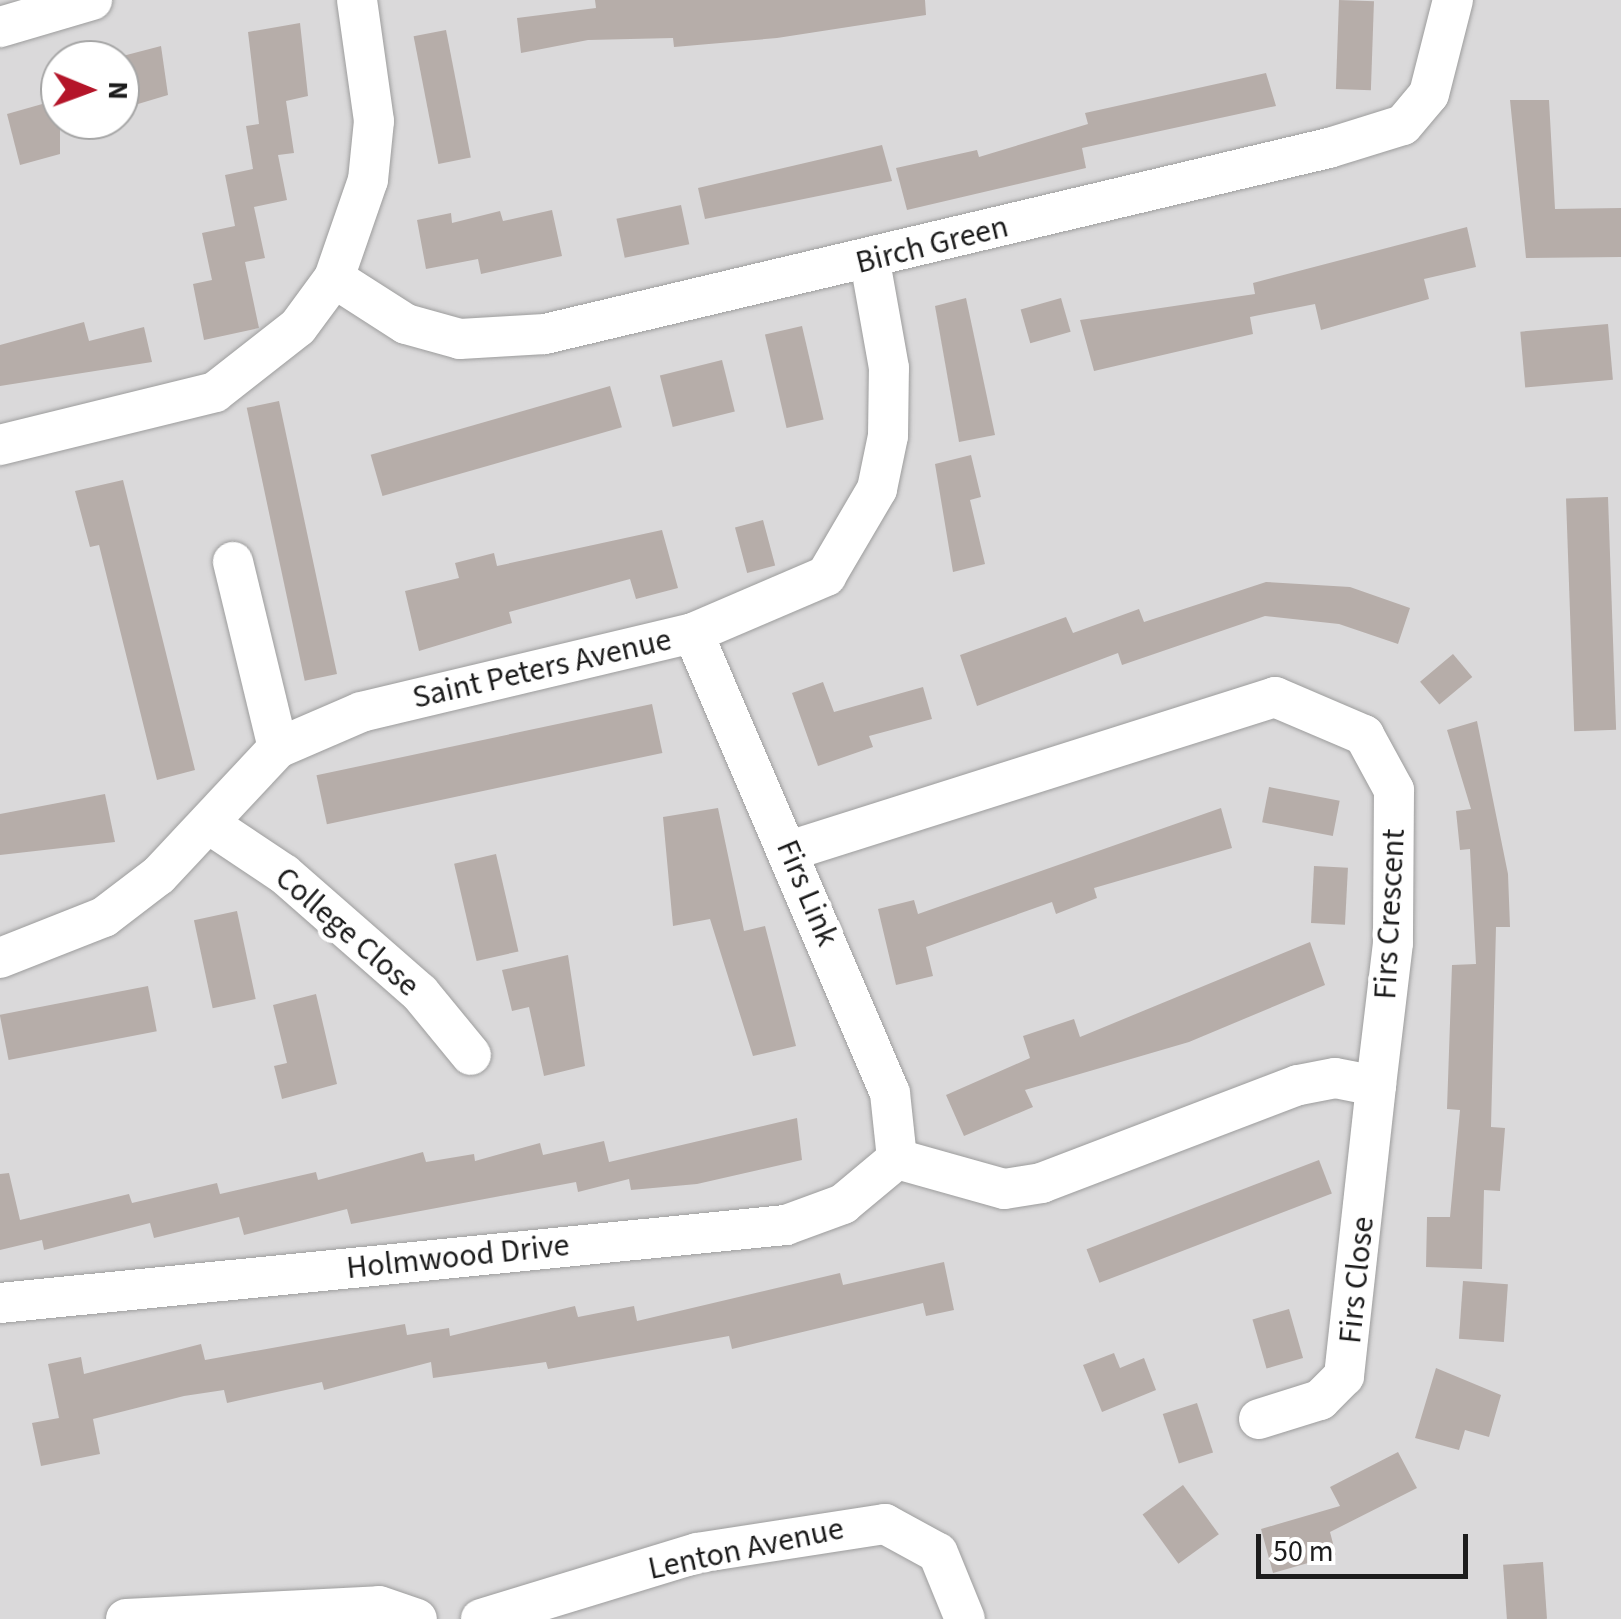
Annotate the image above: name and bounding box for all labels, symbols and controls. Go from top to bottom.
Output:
north arrow [40,40,140,140]
text: N [98,81,138,100]
street label: Birch Green [852,208,1012,282]
street label: Saint Peters Avenue [409,621,675,717]
street label: Firs Crescent [1366,828,1414,1000]
street label: Firs Link [768,834,846,952]
street label: College Close [267,859,427,1005]
street label: Firs Close [1331,1215,1383,1345]
street label: Holmwood Drive [345,1226,571,1288]
street label: Lenton Avenue [645,1510,847,1588]
scale bar [1261,1514,1474,1576]
text: 50 m [1273,1530,1334,1573]

